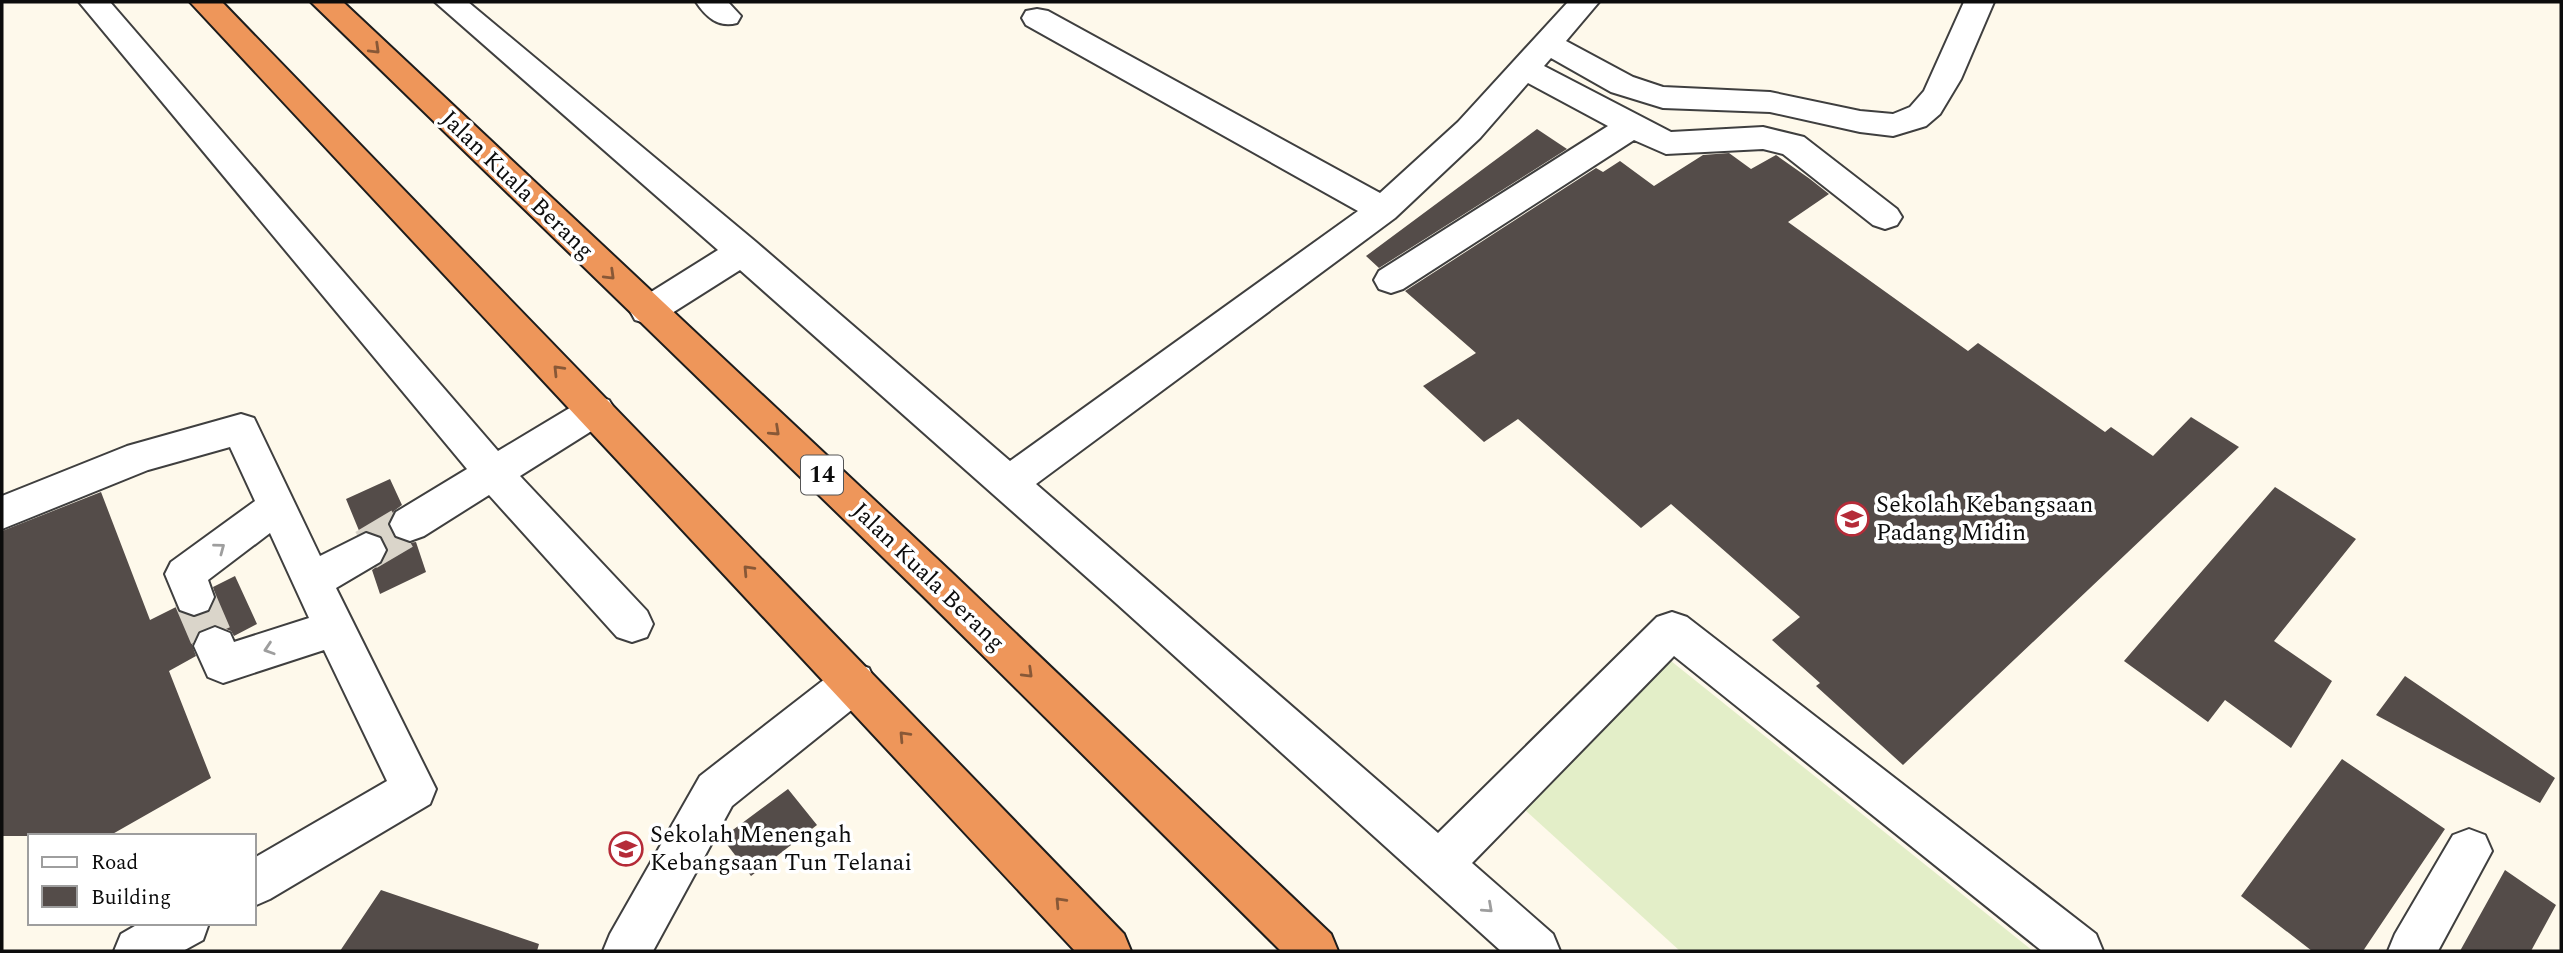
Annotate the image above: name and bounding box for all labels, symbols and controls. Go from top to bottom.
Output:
one-way arrow [367,41,380,54]
street label: Jalan Kuala Berang [432,102,602,268]
one-way arrow [602,266,615,279]
one-way arrow [553,365,566,378]
one-way arrow [767,423,780,436]
road number: 14 [801,456,843,495]
place label: Sekolah Kebangsaan Padang Midin [1876,487,2094,551]
street label: Jalan Kuala Berang [843,494,1013,660]
school or university icon: Sekolah Kebangsaan Padang Midin [1833,500,1871,538]
one-way arrow [212,544,225,556]
one-way arrow [744,566,757,579]
one-way arrow [264,641,276,655]
one-way arrow [1020,664,1033,677]
one-way arrow [900,731,913,744]
place label: Sekolah Menengah Kebangsaan Tun Telanai [650,817,912,881]
school or university icon: Sekolah Menengah Kebangsaan Tun Telanai [607,830,645,868]
legend [28,834,256,925]
text: Road [91,847,138,879]
text: Building [91,882,171,914]
one-way arrow [1056,897,1069,910]
one-way arrow [1480,900,1493,912]

